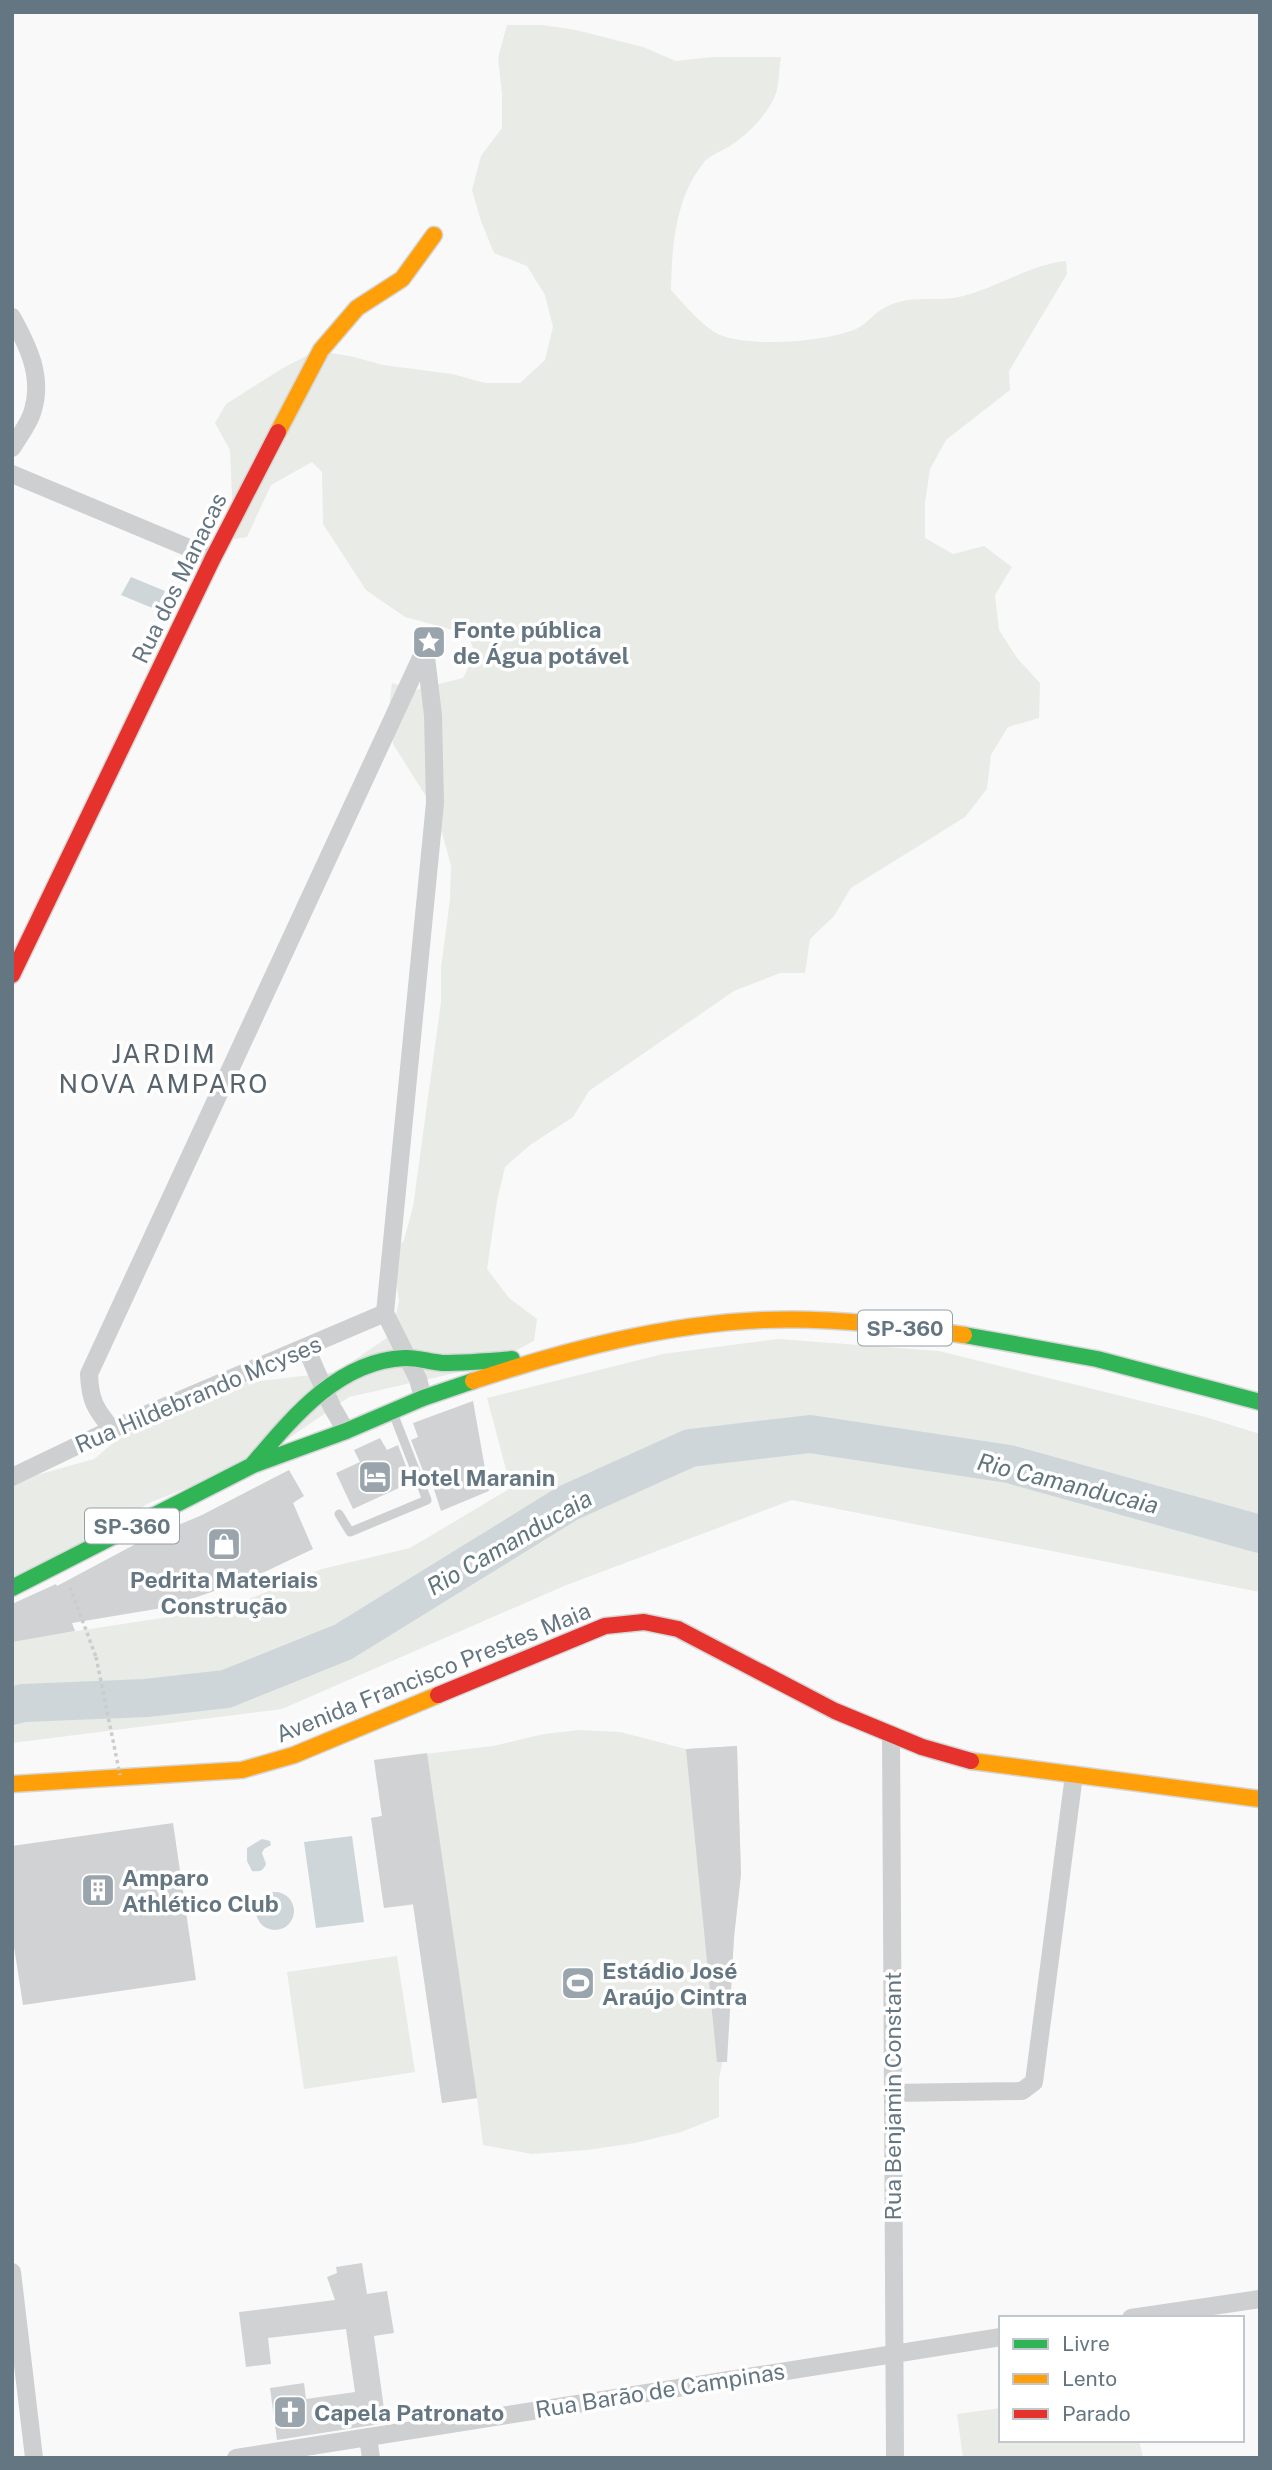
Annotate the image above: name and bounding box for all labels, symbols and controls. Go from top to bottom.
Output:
street label: Rua dos Manacas [126,488,232,668]
place label: Fonte pública de Água potável [453,616,629,669]
place icon: Fonte pública de Água potável [410,623,448,661]
district label: JARDIM NOVA AMPARO [59,1038,269,1099]
road number: SP-360 [858,1310,952,1346]
street label: Rua Hildebrando Mcyses [71,1330,325,1458]
water label: Rio Camanducaia [974,1447,1162,1519]
hotel icon: Hotel Maranin [356,1458,394,1496]
place label: Hotel Maranin [400,1464,555,1491]
water label: Rio Camanducaia [422,1483,596,1601]
road number: SP-360 [85,1508,179,1544]
shop icon: Pedrita Materiais Construção [205,1525,243,1563]
place label: Pedrita Materiais Construção [130,1566,318,1619]
street label: Avenida Francisco Prestes Maia [272,1596,594,1748]
place label: Amparo Athlético Club [122,1864,279,1917]
building icon: Amparo Athlético Club [79,1871,117,1909]
place label: Estádio José Araújo Cintra [602,1957,747,2010]
sports icon: Estádio José Araújo Cintra [559,1964,597,2002]
street label: Rua Benjamin Constant [879,1972,906,2220]
legend [999,2316,1244,2442]
text: Livre [1062,2331,1110,2356]
street label: Rua Barão de Campinas [533,2357,787,2423]
text: Lento [1062,2366,1117,2391]
church icon: Capela Patronato [271,2393,309,2431]
place label: Capela Patronato [314,2399,504,2426]
text: Parado [1062,2401,1131,2426]

